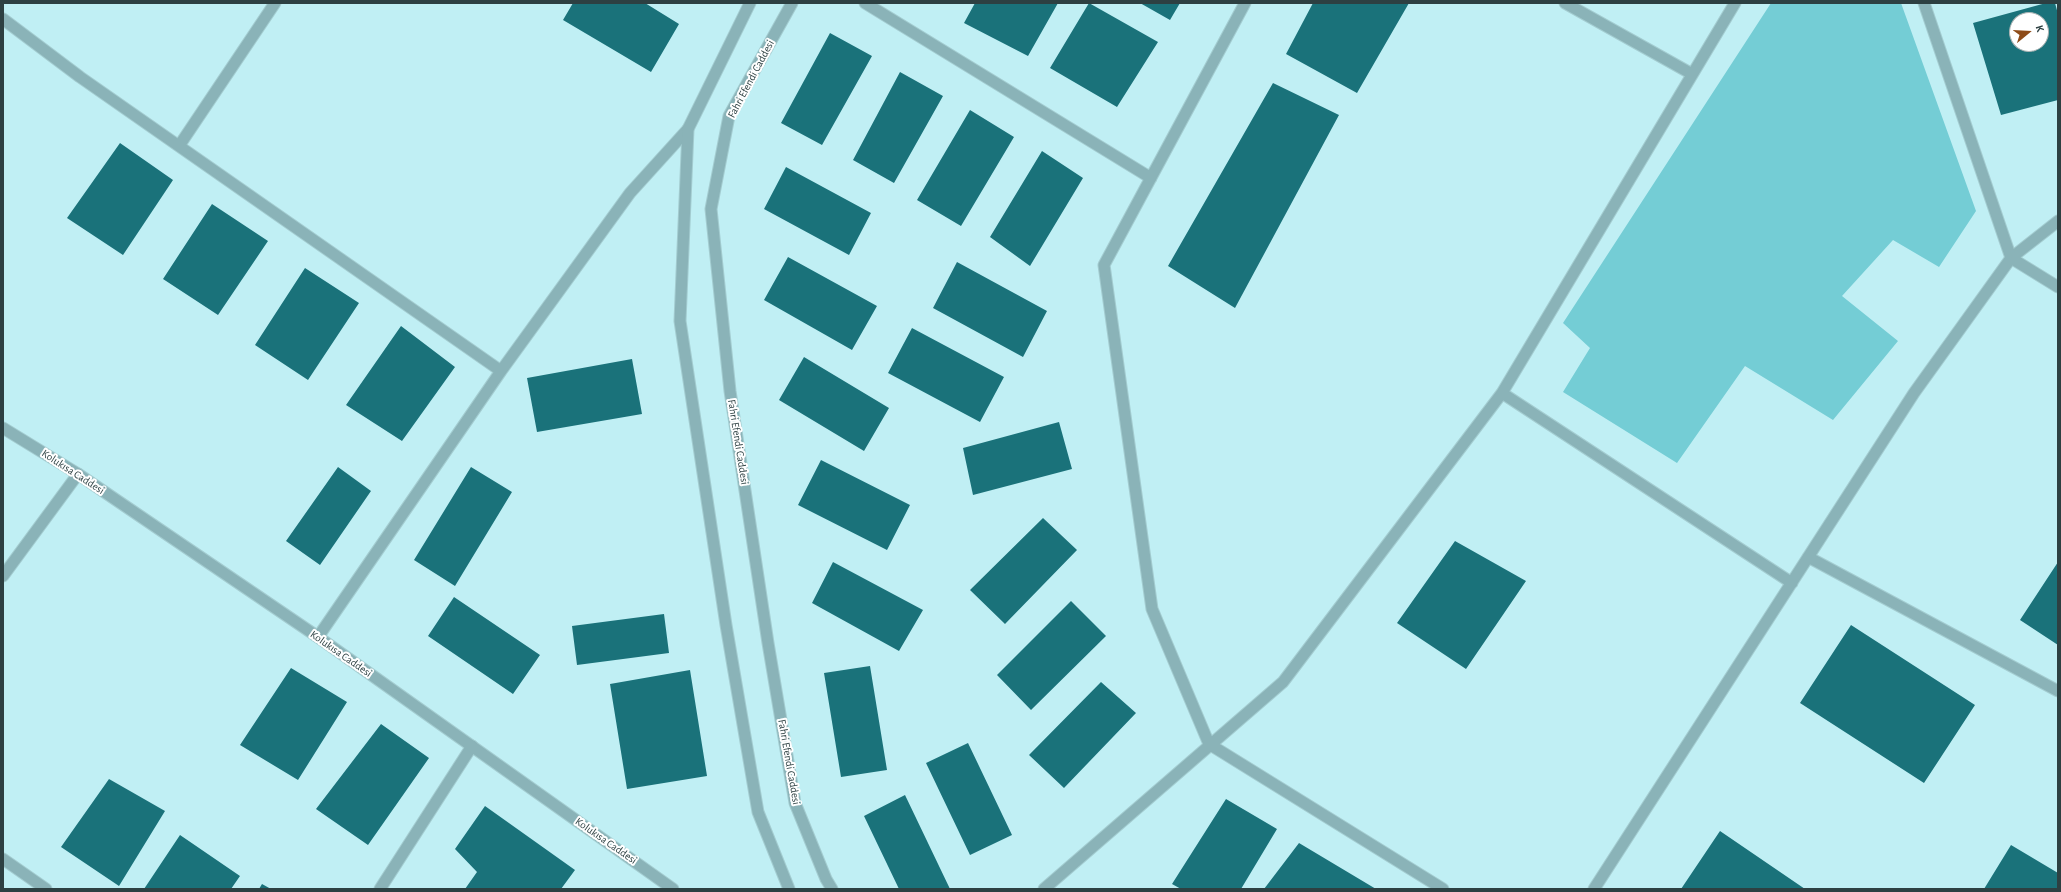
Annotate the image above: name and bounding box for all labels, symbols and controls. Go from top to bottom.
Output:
north arrow [2009,12,2049,52]
text: K [2034,24,2046,33]
street label: Fahri Efendi Caddesi [725,38,777,120]
street label: Fahri Efendi Caddesi [725,398,751,486]
street label: Kolukısa Caddesi [39,447,107,497]
street label: Kolukısa Caddesi [308,628,374,680]
street label: Fahri Efendi Caddesi [775,718,803,806]
street label: Kolukısa Caddesi [573,815,639,867]

